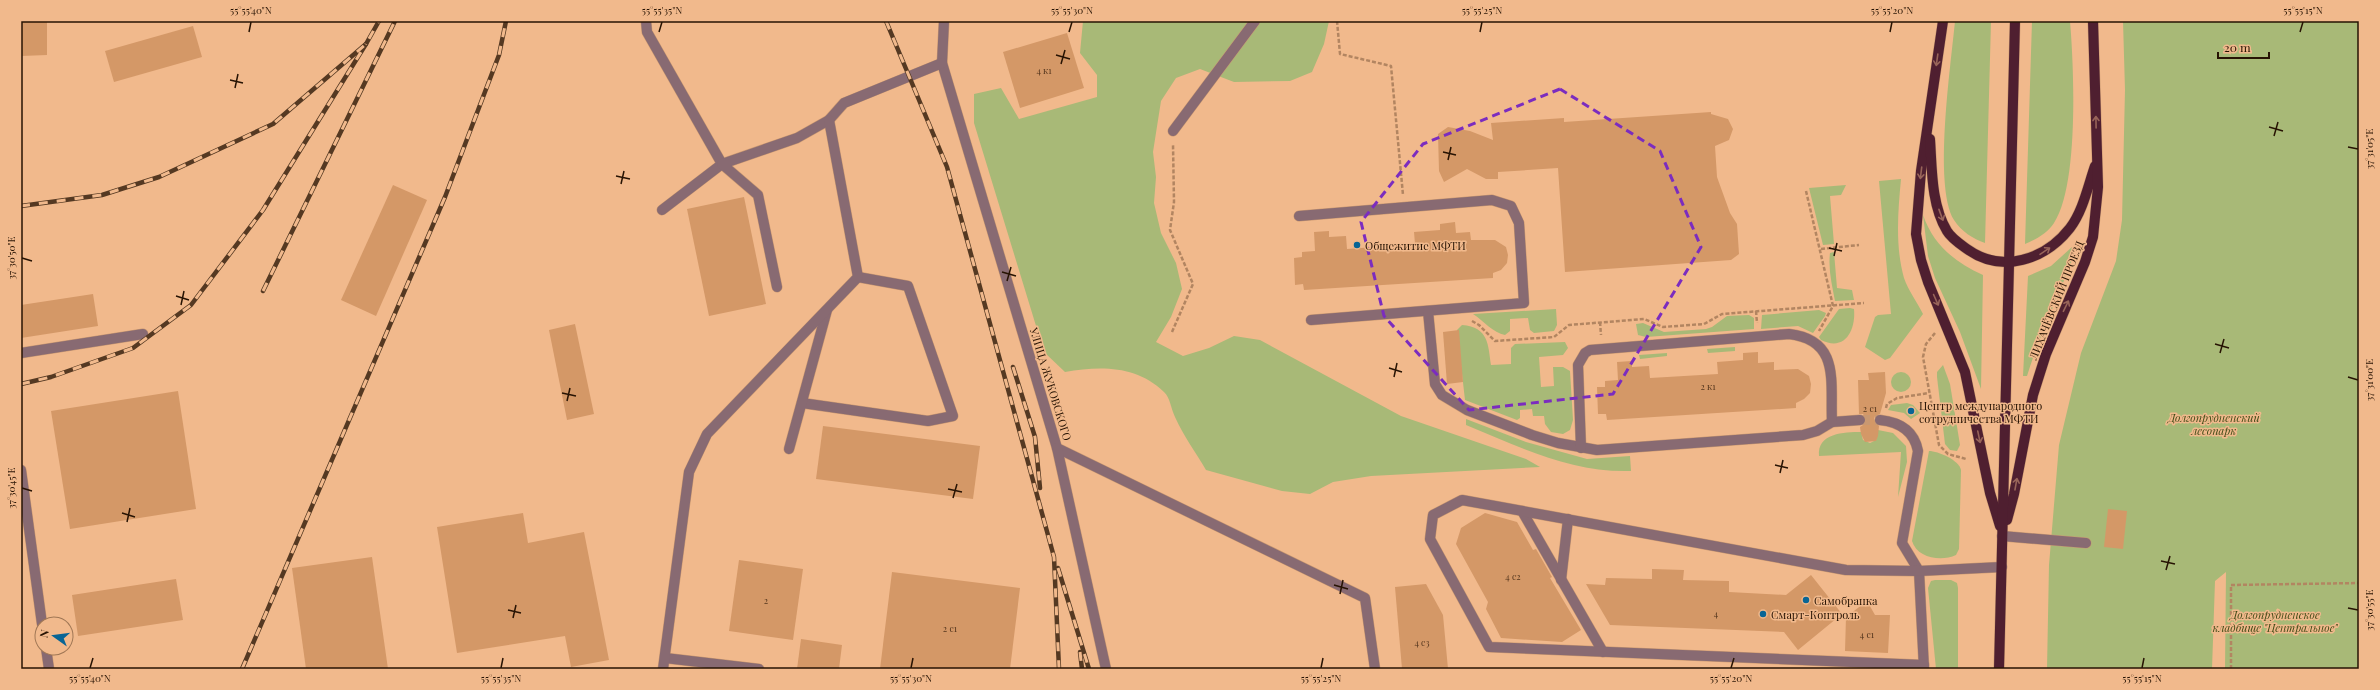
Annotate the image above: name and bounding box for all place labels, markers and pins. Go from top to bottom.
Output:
place label: Общежитие МФТИ [1365,238,1466,253]
marker: Общежитие МФТИ [1352,240,1362,250]
place label: Центр международного сотрудничества МФТИ [1919,398,2042,426]
marker: Центр международного сотрудничества МФТИ [1906,406,1916,416]
place label: Самобранка [1814,593,1878,608]
marker: Самобранка [1801,595,1811,605]
place label: Смарт-Контроль [1771,607,1860,622]
marker: Смарт-Контроль [1758,609,1768,619]

